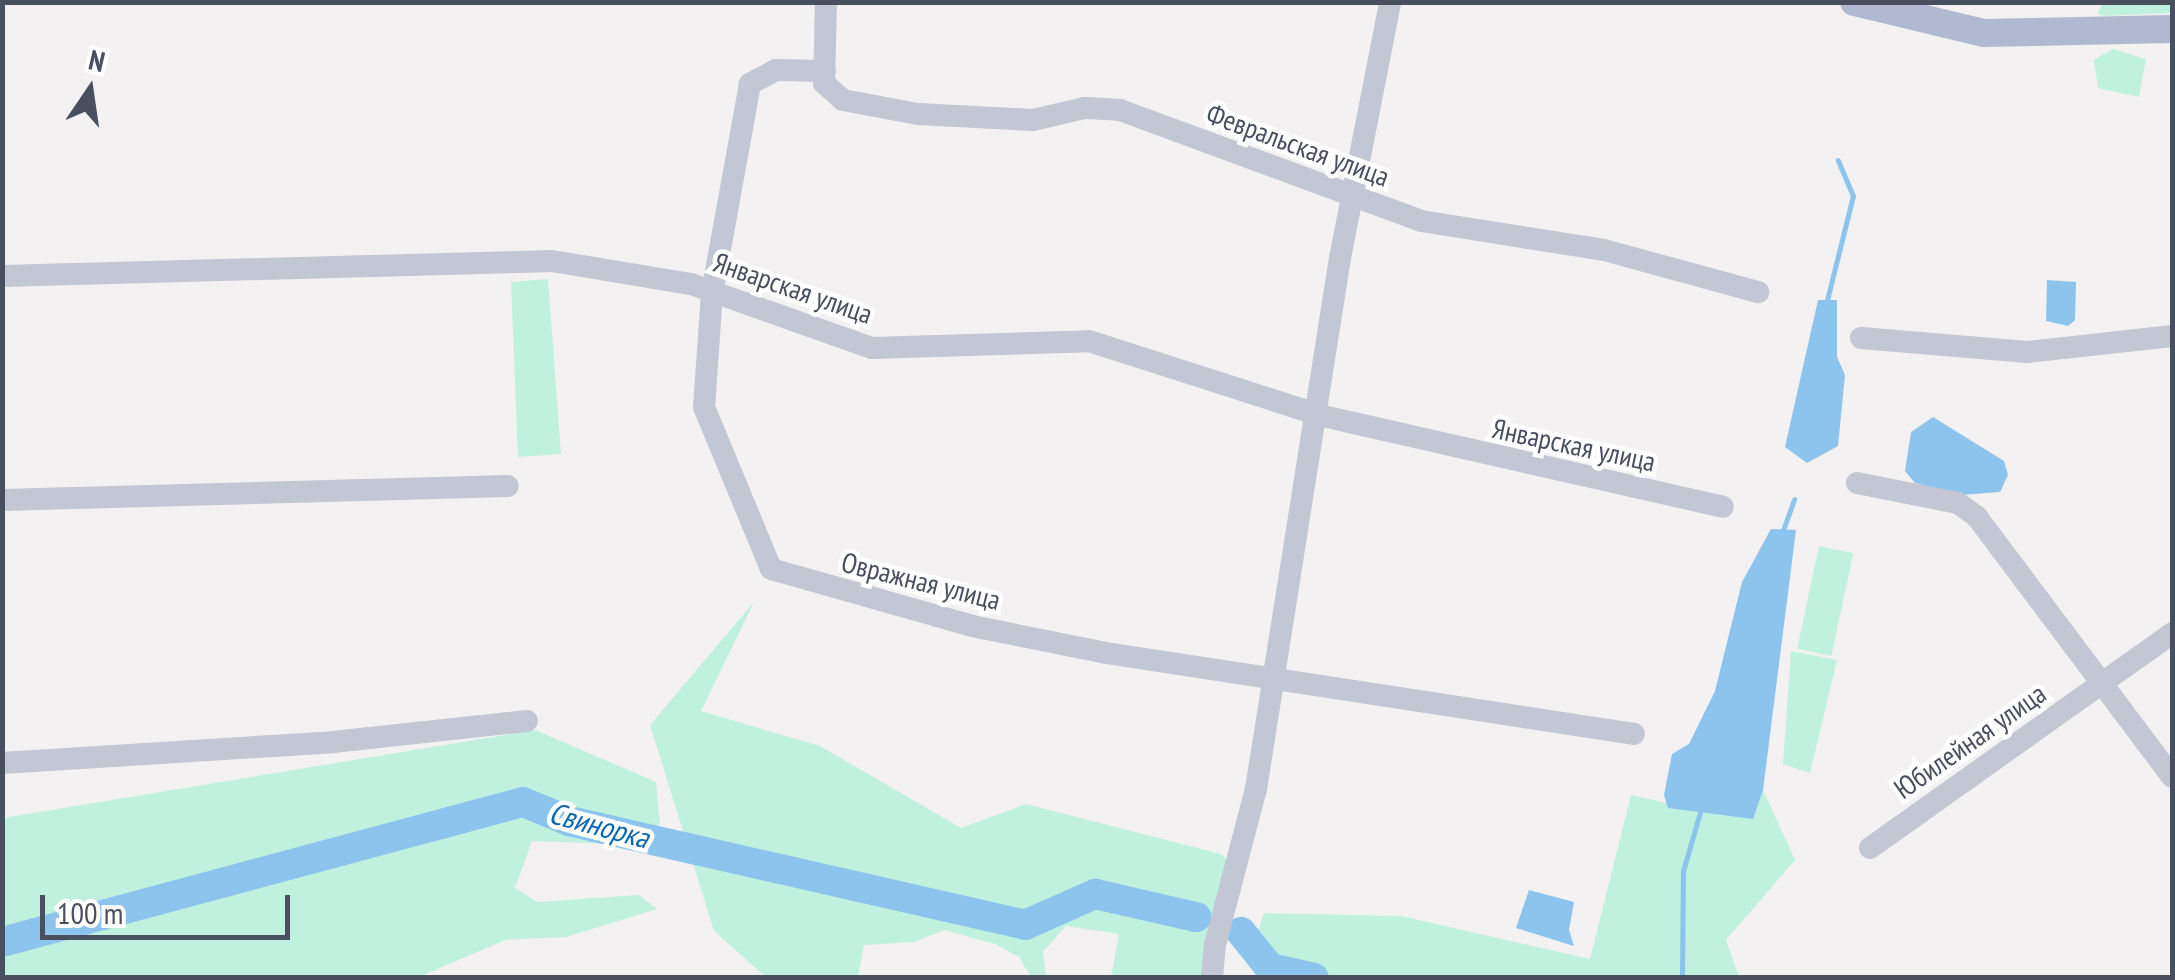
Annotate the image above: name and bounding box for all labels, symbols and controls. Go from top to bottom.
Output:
north arrow [40,40,140,140]
text: N [85,41,108,80]
street label: Февральская улица [1202,96,1394,194]
street label: Январская улица [709,245,877,331]
street label: Январская улица [1489,411,1659,479]
street label: Овражная улица [838,545,1004,617]
street label: Юбилейная улица [1888,676,2052,806]
water label: Свинорка [545,794,653,856]
scale bar [45,875,295,937]
text: 100 m [57,893,123,932]

